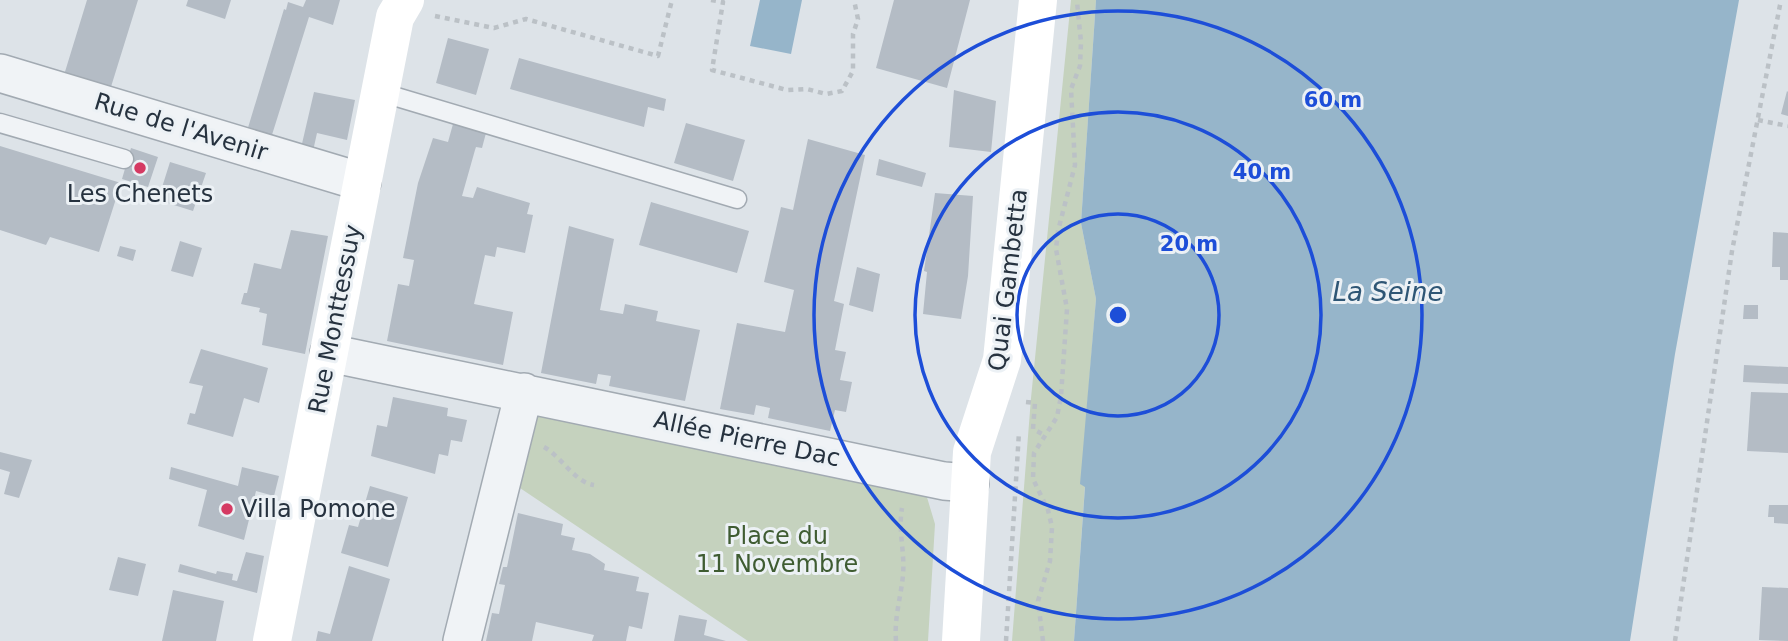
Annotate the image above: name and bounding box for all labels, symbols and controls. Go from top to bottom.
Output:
street label: Rue de l'Avenir [91,87,271,167]
text: 60 m [1304,88,1362,112]
marker: Les Chenets [132,160,148,176]
text: 40 m [1233,160,1291,184]
place label: Les Chenets [67,180,213,208]
street label: Quai Gambetta [983,187,1033,373]
street label: Rue Monttessuy [303,222,367,416]
text: 20 m [1160,232,1218,256]
water label: La Seine [1333,277,1443,307]
centre of rings [1106,303,1130,327]
street label: Allée Pierre Dac [651,406,843,472]
place label: Villa Pomone [241,495,396,523]
marker: Villa Pomone [219,501,235,517]
park label: Place du 11 Novembre [696,522,858,578]

